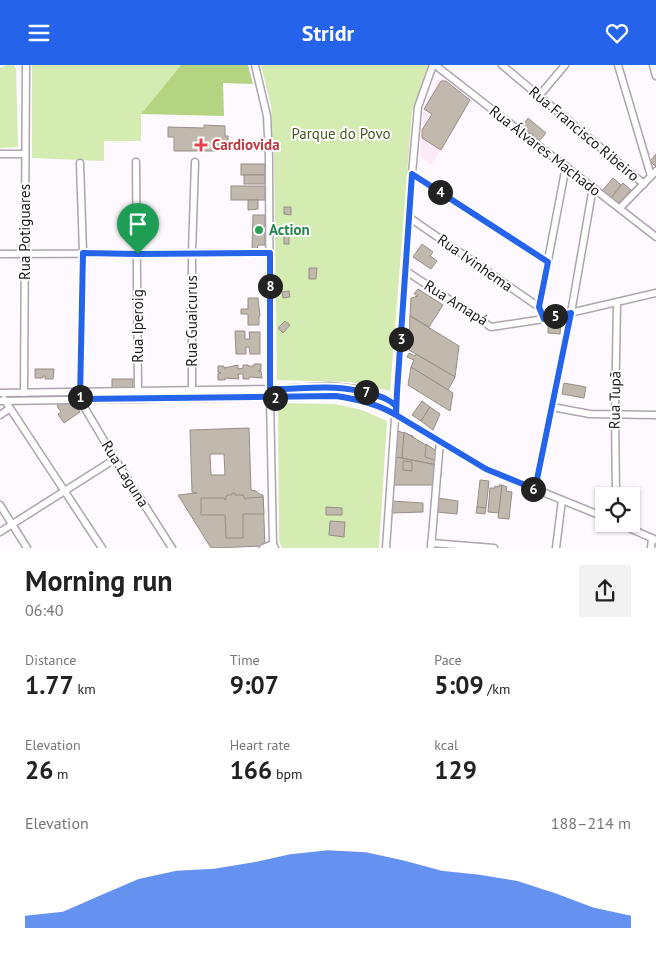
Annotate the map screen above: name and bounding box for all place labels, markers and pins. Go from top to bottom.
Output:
place label: Cardiovida [212,135,280,154]
marker: Cardiovida [194,138,208,152]
pin: 4 [428,179,452,205]
pin [117,203,159,254]
place label: Action [269,220,310,239]
marker: Action [253,224,265,236]
pin: 8 [258,273,282,299]
pin: 5 [542,303,568,329]
pin: 3 [388,327,414,351]
pin: 7 [354,379,378,405]
pin: 1 [68,385,92,409]
pin: 2 [262,385,288,411]
pin: 6 [520,477,546,501]

